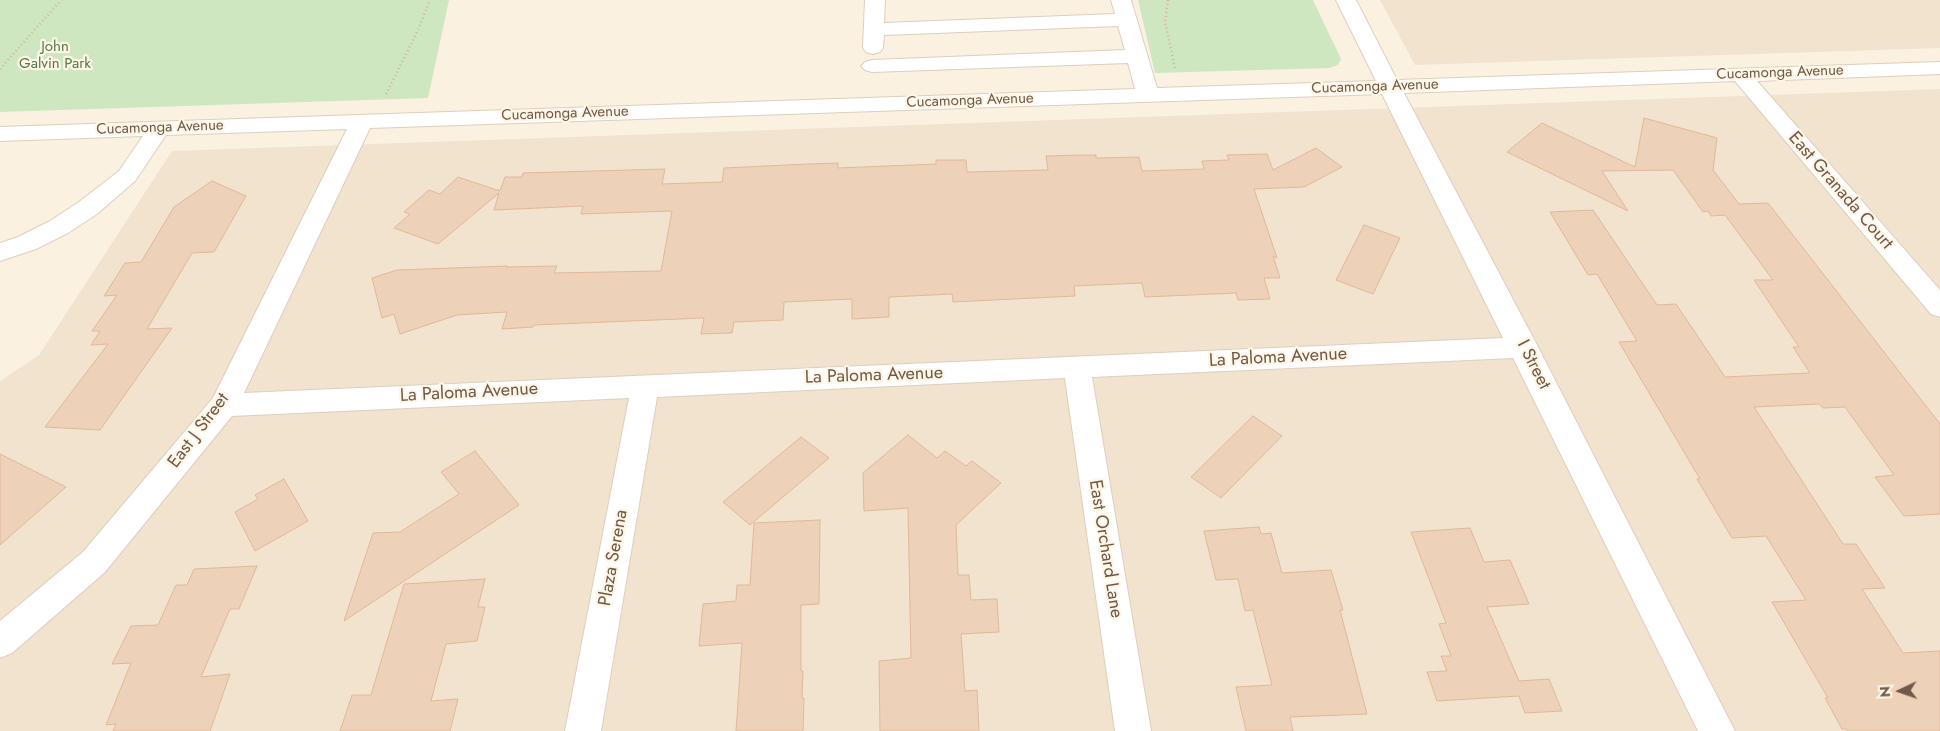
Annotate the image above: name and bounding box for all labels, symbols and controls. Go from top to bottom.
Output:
park label: John Galvin Park [19,38,91,73]
street label: Cucamonga Avenue [1716,62,1844,84]
street label: Cucamonga Avenue [1311,76,1439,98]
street label: Cucamonga Avenue [906,90,1034,112]
street label: Cucamonga Avenue [501,103,629,125]
street label: Cucamonga Avenue [96,117,224,139]
street label: East Granada Court [1783,128,1897,254]
street label: I Street [1511,337,1555,393]
street label: La Paloma Avenue [1208,344,1348,372]
street label: La Paloma Avenue [805,363,943,389]
street label: La Paloma Avenue [399,379,539,407]
street label: East J Street [164,389,234,473]
street label: East Orchard Lane [1083,478,1127,620]
street label: Plaza Serena [595,508,633,608]
north arrow [1875,666,1925,716]
text: N [1875,686,1895,698]

